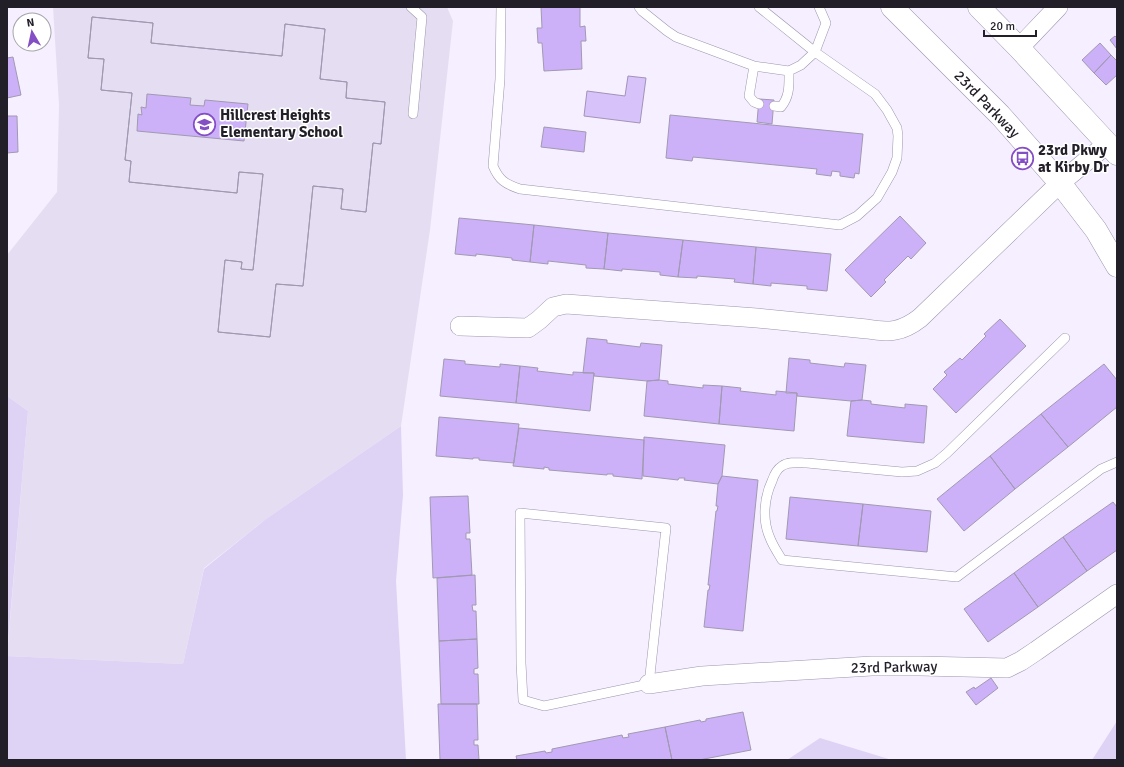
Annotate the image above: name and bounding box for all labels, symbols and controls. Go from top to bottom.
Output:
north arrow [12,12,52,52]
scale bar [984,12,1036,38]
text: N [26,16,35,30]
text: 20 m [990,19,1015,34]
street label: 23rd Parkway [950,67,1024,141]
place label: Hillcrest Heights Elementary School [220,106,343,141]
school or university icon: Hillcrest Heights Elementary School [192,111,218,137]
place label: 23rd Pkwy at Kirby Dr [1038,141,1109,176]
bus stop icon: 23rd Pkwy at Kirby Dr [1009,146,1035,172]
street label: 23rd Parkway [850,657,938,677]

